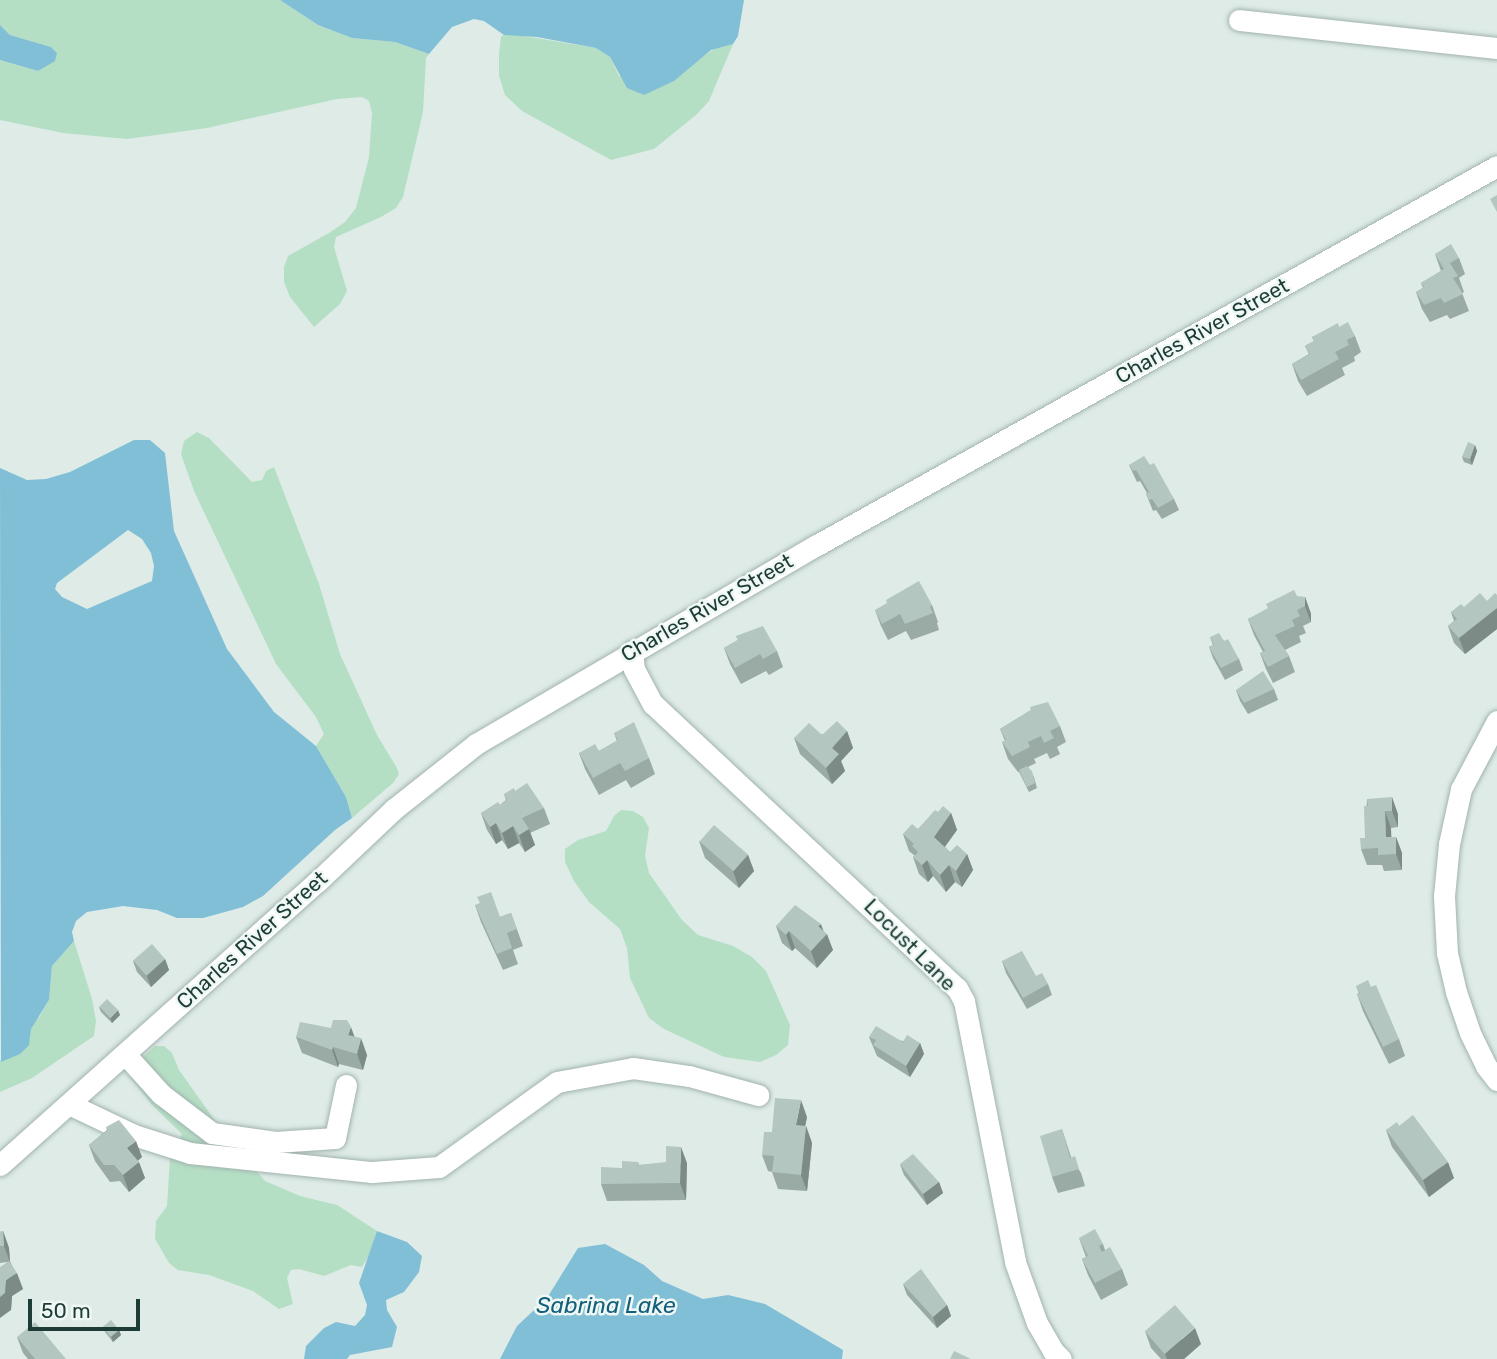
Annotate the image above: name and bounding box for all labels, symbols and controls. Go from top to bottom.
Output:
street label: Charles River Street [1111,273,1293,389]
street label: Charles River Street [616,548,798,668]
street label: Charles River Street [171,865,333,1015]
street label: Locust Lane [859,894,961,996]
scale bar [32,1286,144,1330]
water label: Sabrina Lake [536,1291,676,1319]
text: 50 m [41,1298,91,1323]

